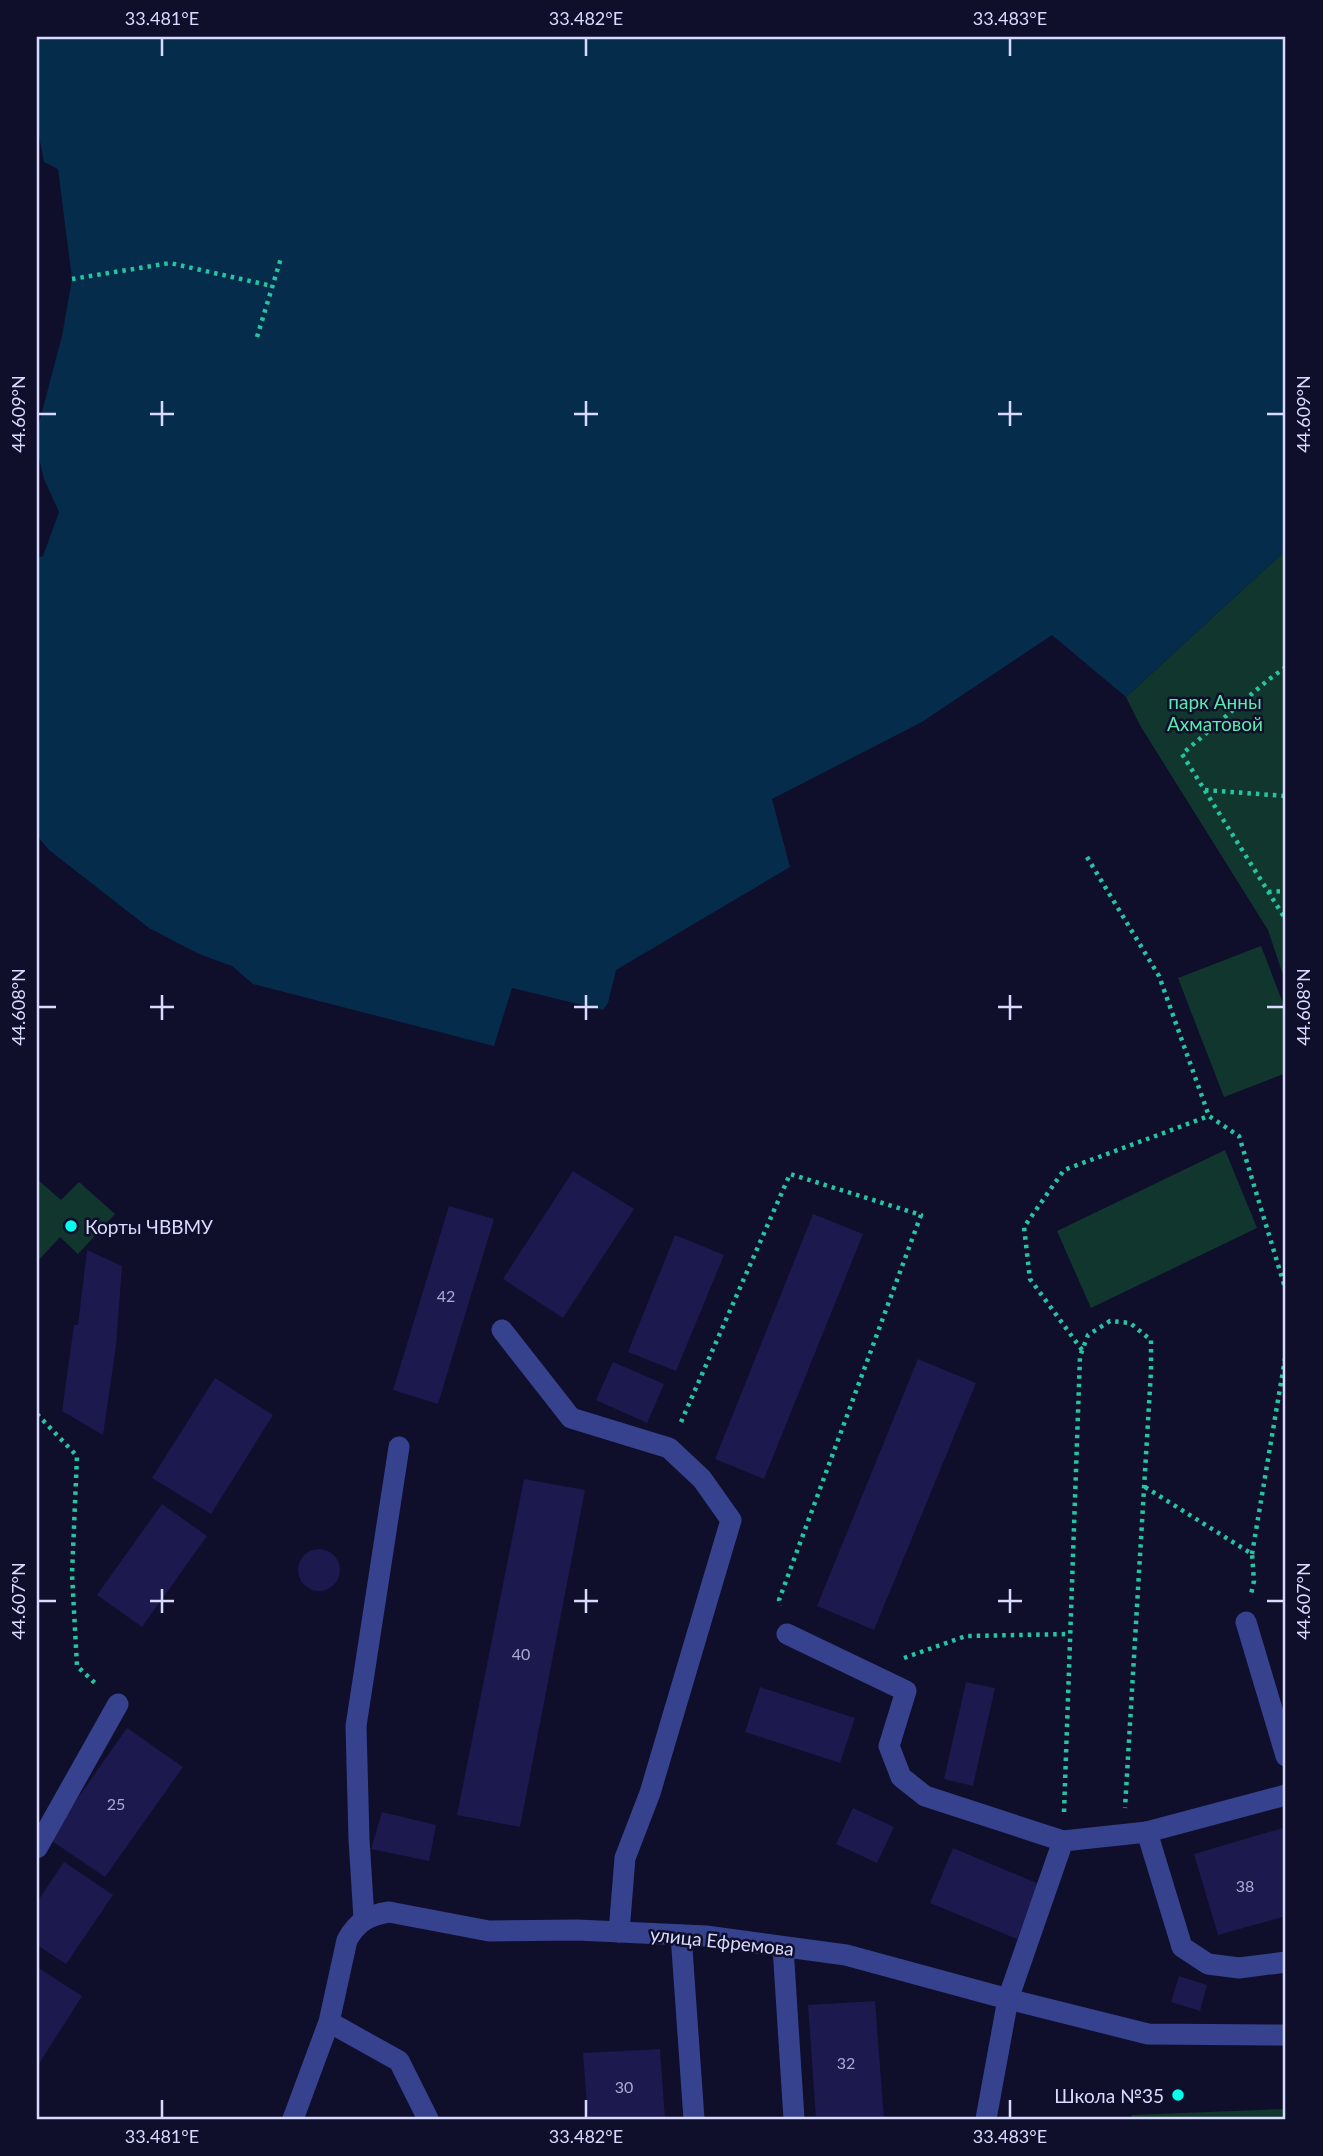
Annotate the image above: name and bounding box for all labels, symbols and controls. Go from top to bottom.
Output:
text: 33.481°E [125,7,199,29]
text: 33.482°E [549,7,623,29]
text: 33.483°E [973,7,1047,29]
text: 44.609°N [7,375,29,453]
text: 44.609°N [1292,375,1314,453]
park label: парк Анны Ахматовой [1167,690,1263,735]
text: 44.608°N [7,968,29,1046]
text: 44.608°N [1292,968,1314,1046]
place label: Корты ЧВВМУ [85,1215,213,1238]
marker: Корты ЧВВМУ [63,1218,79,1234]
house number: 42 [437,1286,455,1305]
text: 44.607°N [7,1562,29,1640]
text: 44.607°N [1292,1562,1314,1640]
house number: 40 [512,1644,530,1663]
house number: 25 [107,1794,125,1813]
house number: 38 [1236,1876,1254,1895]
street label: улица Ефремова [649,1922,795,1960]
house number: 32 [837,2053,855,2072]
house number: 30 [615,2077,633,2096]
place label: Школа №35 [1054,2084,1164,2107]
marker: Школа №35 [1170,2087,1186,2103]
text: 33.481°E [125,2125,199,2147]
text: 33.482°E [549,2125,623,2147]
text: 33.483°E [973,2125,1047,2147]

